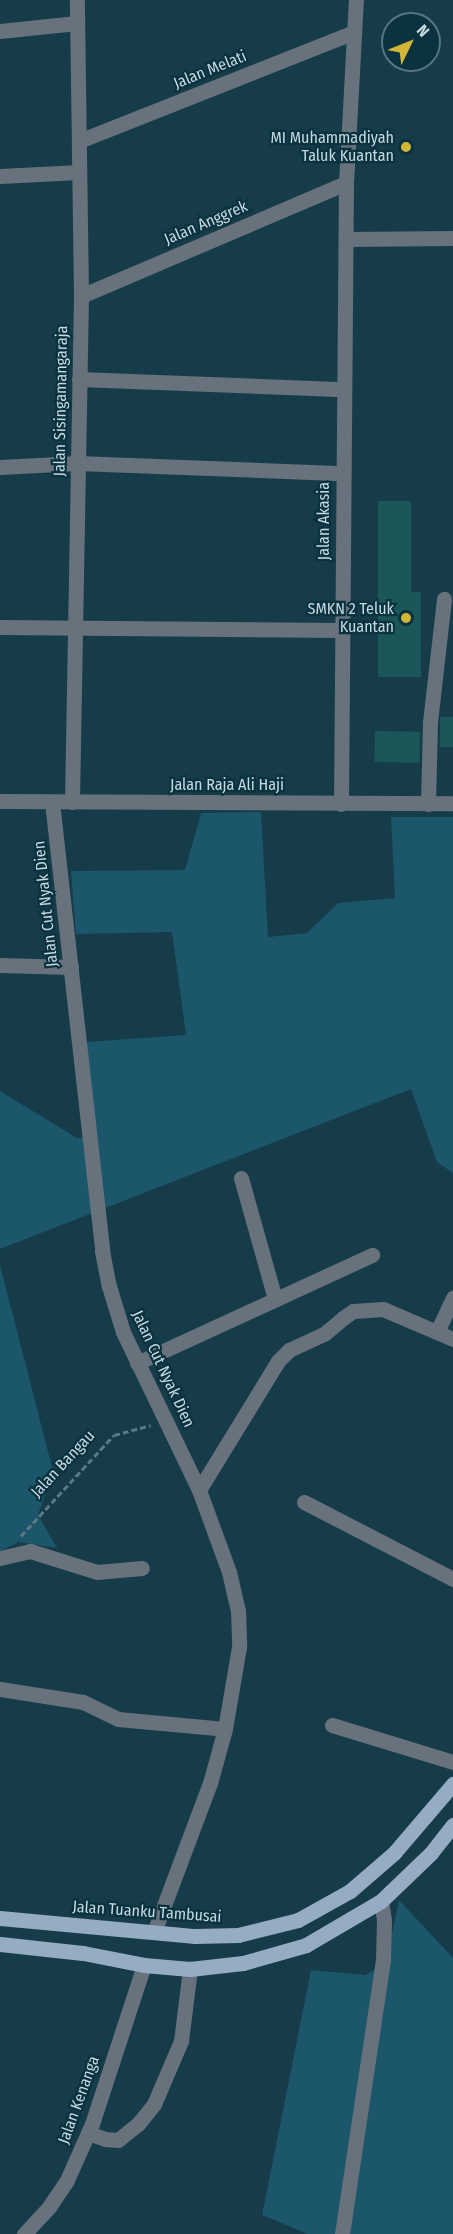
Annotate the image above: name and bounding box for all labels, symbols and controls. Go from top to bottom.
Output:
north arrow [381,12,441,72]
text: N [413,21,433,41]
street label: Jalan Melati [171,47,249,93]
place label: MI Muhammadiyah Taluk Kuantan [270,128,394,166]
marker: MI Muhammadiyah Taluk Kuantan [399,140,413,154]
street label: Jalan Anggrek [161,197,251,249]
street label: Jalan Sisingamangaraja [50,325,72,477]
street label: Jalan Akasia [314,482,334,560]
place label: SMKN 2 Teluk Kuantan [308,599,394,637]
marker: SMKN 2 Teluk Kuantan [399,611,413,625]
street label: Jalan Raja Ali Haji [170,775,284,795]
street label: Jalan Cut Nyak Dien [30,840,62,968]
street label: Jalan Cut Nyak Dien [128,1307,198,1431]
street label: Jalan Bangau [27,1426,99,1502]
street label: Jalan Tuanku Tambusai [72,1897,222,1927]
street label: Jalan Kenanga [54,2053,104,2147]

